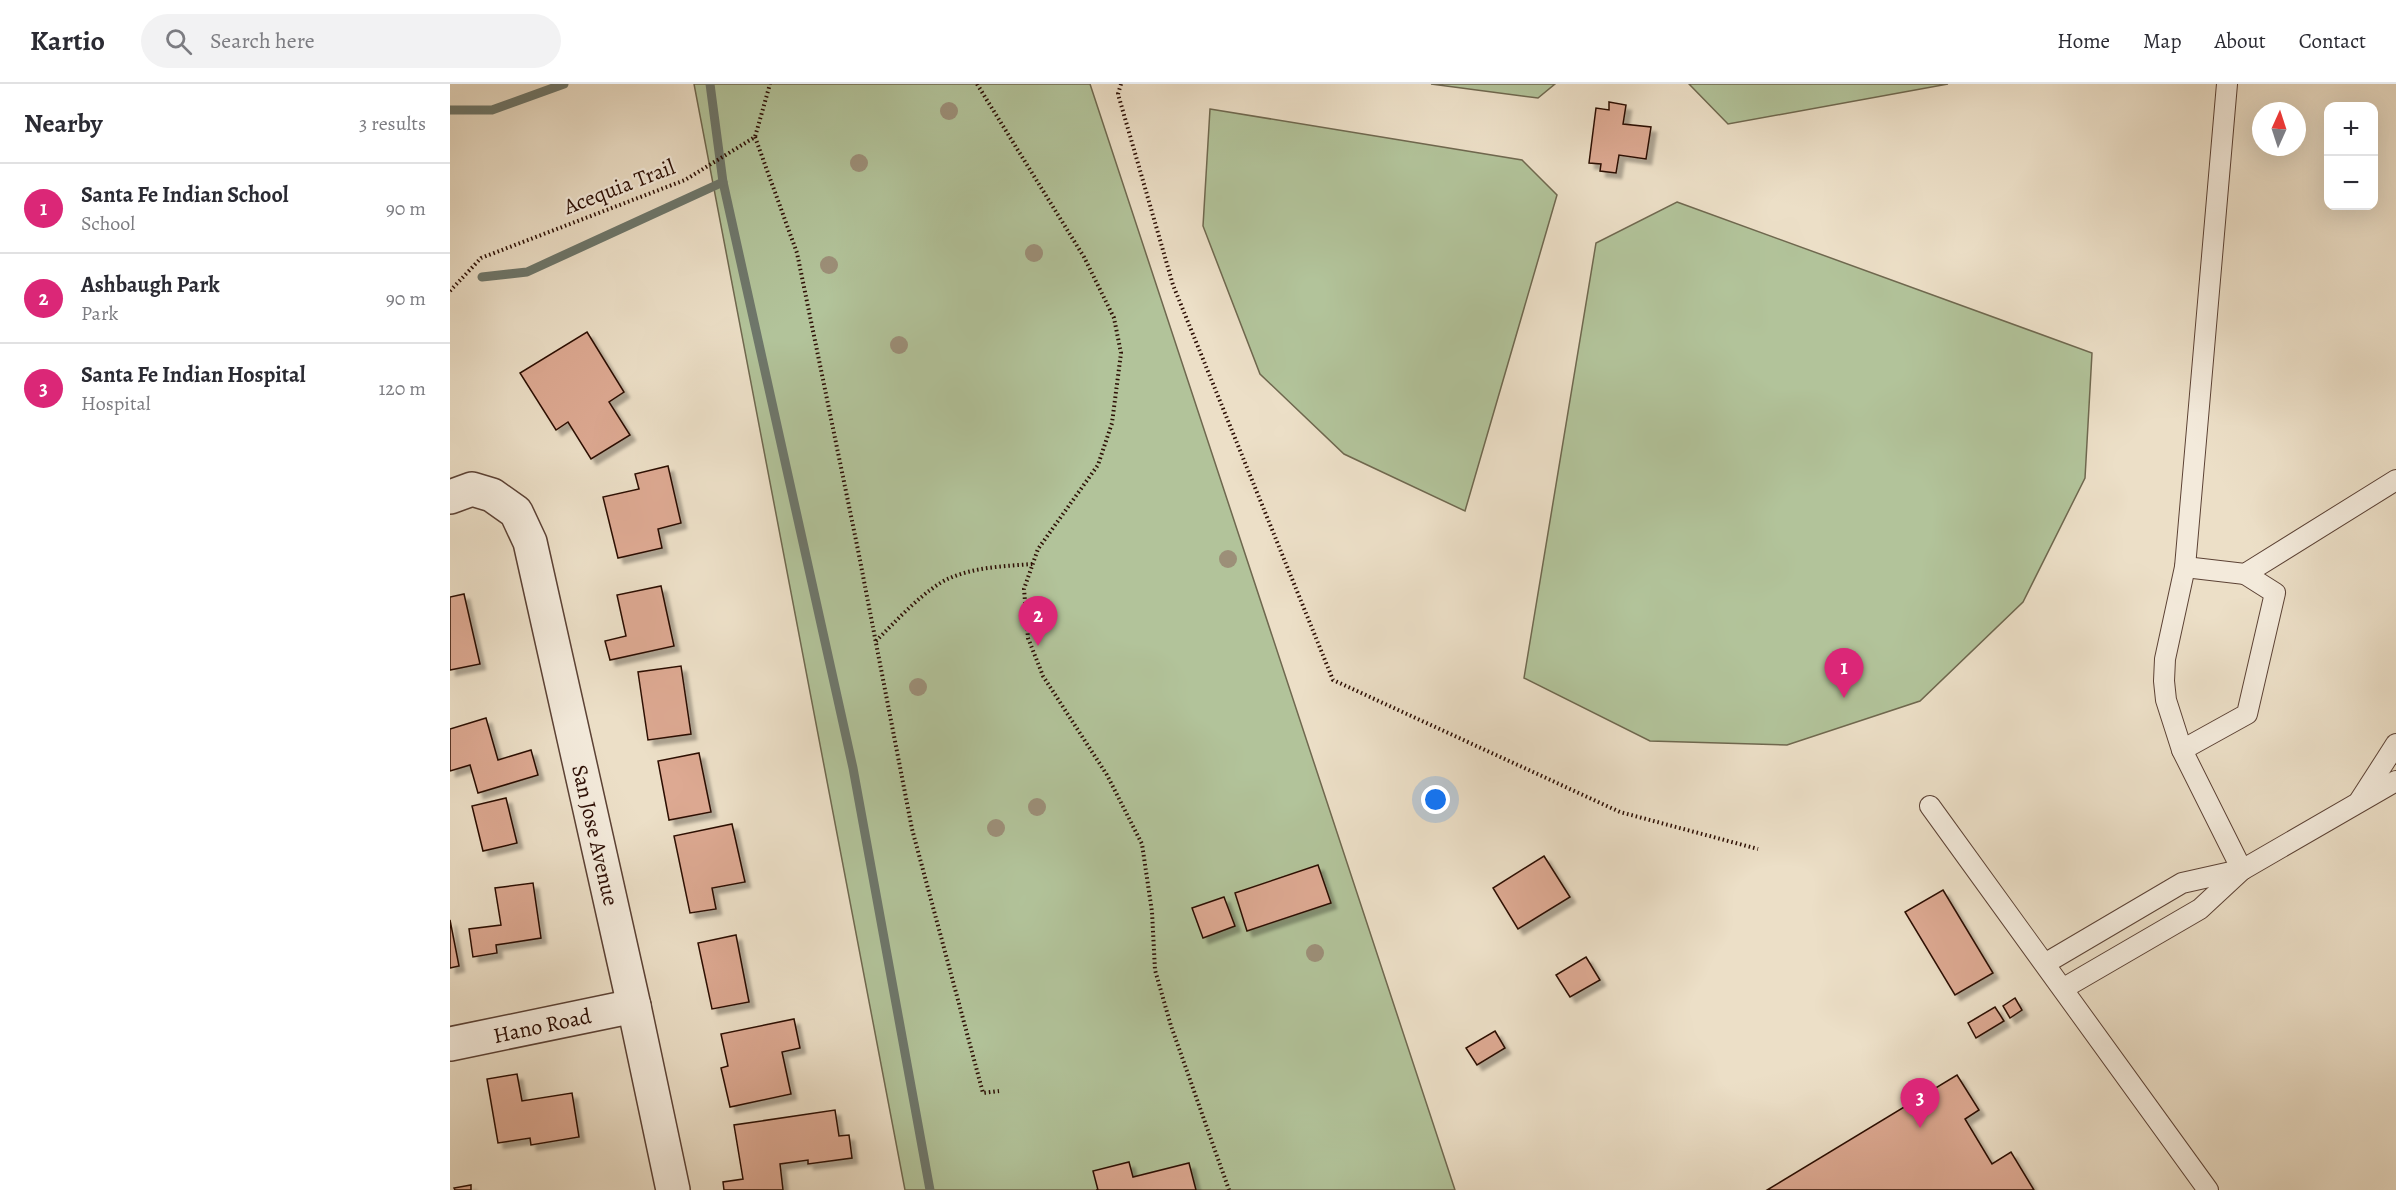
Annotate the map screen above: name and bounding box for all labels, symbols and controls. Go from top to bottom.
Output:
search box [141,14,561,68]
text: Kartio [30,22,105,60]
icon: search [162,25,195,58]
text: Search here [210,26,315,56]
text: Home [2057,27,2110,55]
text: Map [2143,27,2181,55]
text: About [2214,27,2266,55]
text: Contact [2299,27,2366,55]
north arrow [2252,102,2306,156]
map controls [2324,102,2378,210]
button: + [2324,102,2378,156]
text: Nearby [24,106,103,141]
text: 3 results [359,110,426,137]
street label: Acequia Trail [559,152,679,222]
button: − [2324,156,2378,210]
text: Santa Fe Indian School [81,180,289,210]
text: 1 [40,195,47,222]
text: 90 m [386,195,426,222]
text: School [81,210,135,237]
text: Ashbaugh Park [81,270,220,300]
text: 2 [39,285,48,312]
text: 90 m [386,285,426,312]
text: Park [81,300,119,327]
text: Santa Fe Indian Hospital [81,360,306,390]
text: 3 [39,375,48,402]
text: 120 m [378,375,426,402]
text: Hospital [81,390,151,417]
pin: 2 [1018,596,1058,646]
pin: 1 [1824,648,1864,698]
street label: San Jose Avenue [564,762,626,909]
your location [1421,785,1450,814]
street label: Hano Road [490,1001,594,1051]
pin: 3 [1900,1078,1940,1128]

